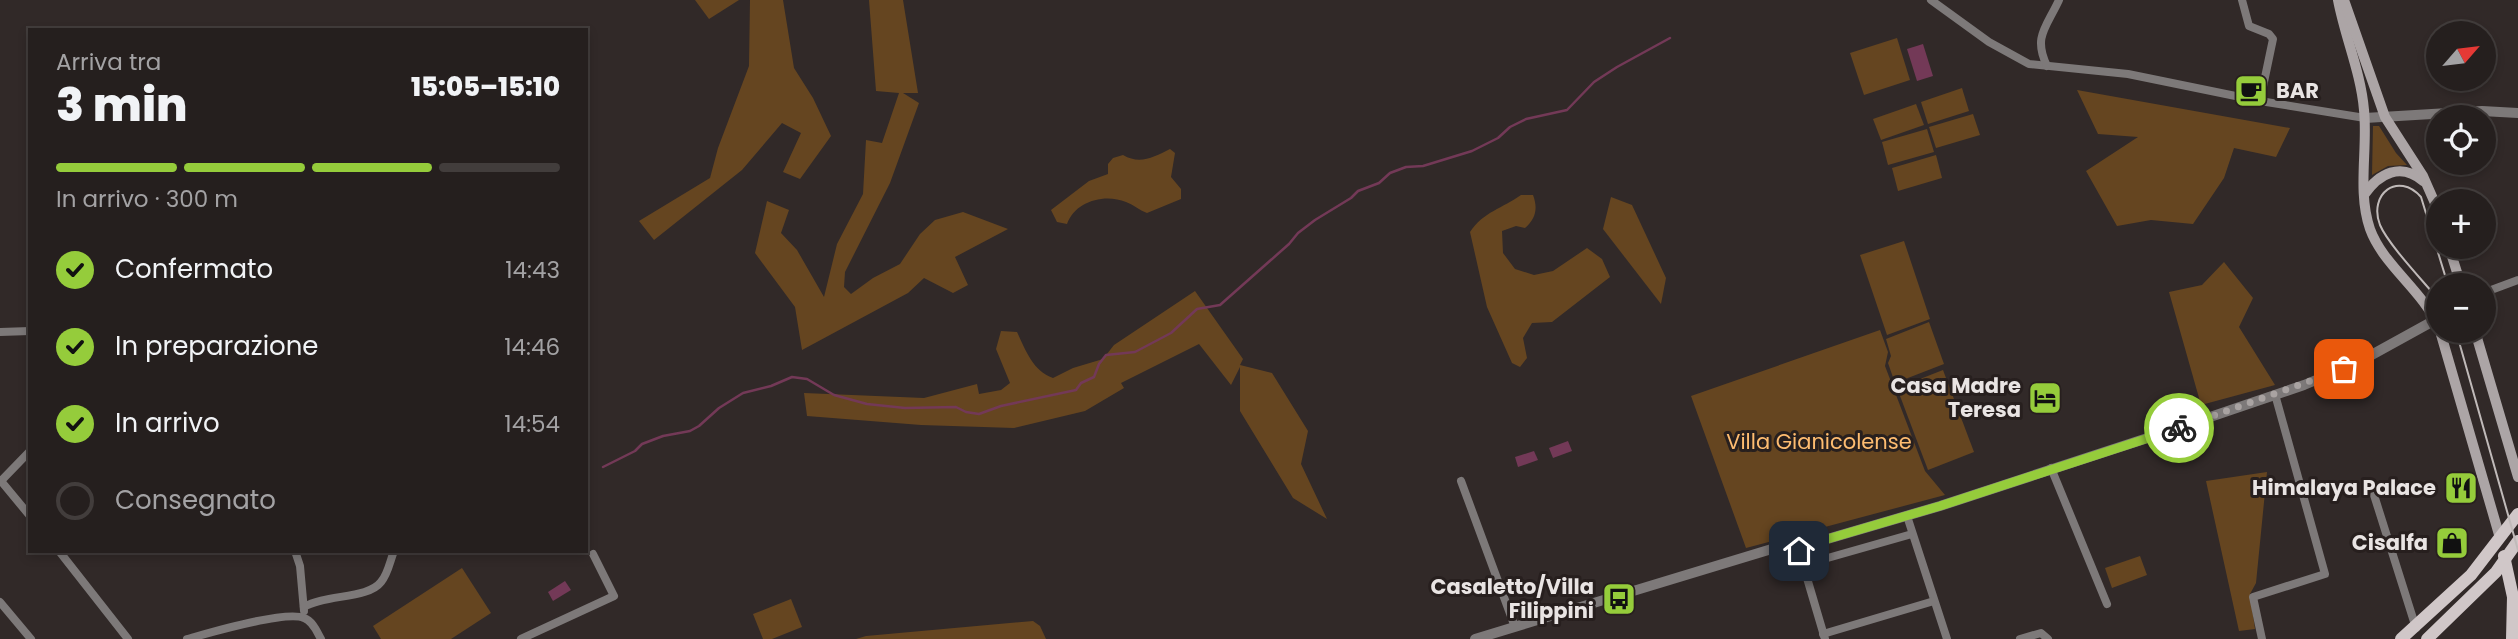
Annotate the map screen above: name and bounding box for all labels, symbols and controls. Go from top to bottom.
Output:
north arrow [2426,21,2496,91]
map controls [2426,21,2496,343]
text: Arriva tra [56,46,161,78]
text: 15:05–15:10 [411,69,560,105]
cafe icon: BAR [2232,72,2270,110]
text: 3 min [56,73,188,137]
place label: BAR [2276,76,2319,105]
button: locate [2426,105,2496,175]
text: In arrivo · 300 m [56,183,238,215]
button: + [2426,189,2496,259]
icon: check [56,251,94,289]
text: Confermato [115,251,273,287]
text: 14:43 [505,254,560,286]
button: − [2426,273,2496,343]
icon: check [56,328,94,366]
text: In preparazione [115,328,318,364]
text: 14:46 [504,331,560,363]
pin [2314,339,2374,399]
icon: bag [2325,350,2363,388]
place label: Casa Madre Teresa [1891,371,2021,424]
hotel icon: Casa Madre Teresa [2026,379,2064,417]
courier [2144,393,2214,463]
icon: check [56,405,94,443]
text: In arrivo [115,405,220,441]
text: 14:54 [504,408,560,440]
icon: bike [2160,409,2198,447]
park label: Villa Gianicolense [1726,427,1912,456]
restaurant icon: Himalaya Palace [2442,469,2480,507]
place label: Himalaya Palace [2252,473,2436,502]
text: Consegnato [115,482,276,518]
pin [1769,521,1829,581]
shop icon: Cisalfa [2433,524,2471,562]
place label: Cisalfa [2352,528,2428,557]
icon: home [1780,532,1818,570]
place label: Casaletto/Villa Filippini [1431,572,1594,625]
bus stop icon: Casaletto/Villa Filippini [1600,580,1638,618]

